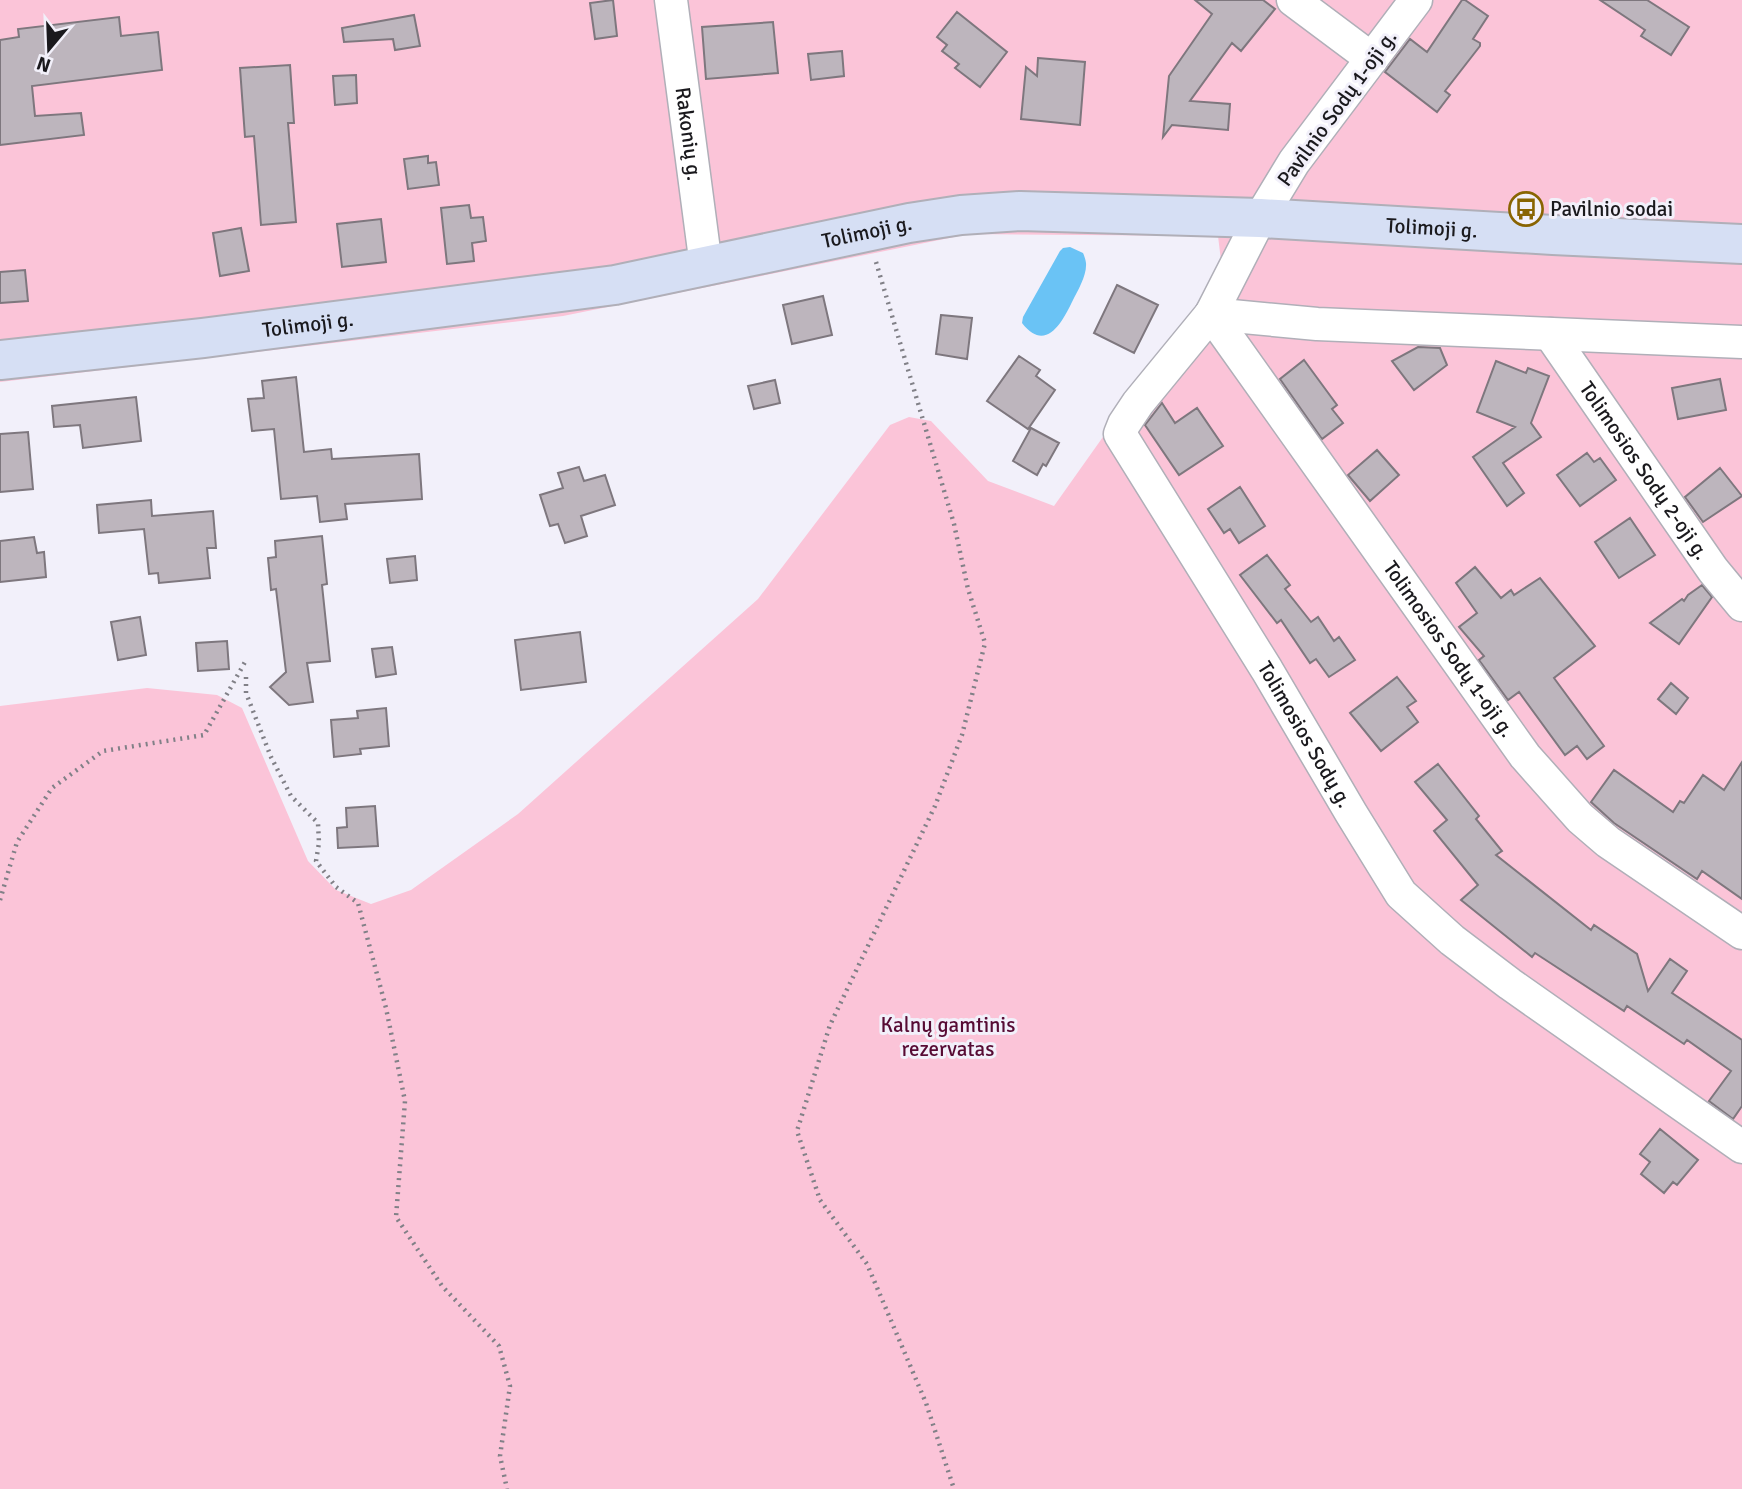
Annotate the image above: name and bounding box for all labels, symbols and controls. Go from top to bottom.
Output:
north arrow [14,14,84,84]
street label: Pavilnio Sodų 1-oji g. [1272,25,1402,191]
text: N [34,51,54,78]
street label: Rakonių g. [670,86,708,182]
bus stop icon: Pavilnio sodai [1507,190,1545,228]
place label: Pavilnio sodai [1550,196,1673,222]
street label: Tolimoji g. [819,210,914,254]
street label: Tolimoji g. [1385,212,1478,244]
street label: Tolimoji g. [261,306,355,343]
street label: Tolimosios Sodų 2-oji g. [1574,376,1715,565]
street label: Tolimosios Sodų 1-oji g. [1378,556,1520,742]
street label: Tolimosios Sodų g. [1252,656,1358,812]
park label: Kalnų gamtinis rezervatas [881,1012,1015,1062]

